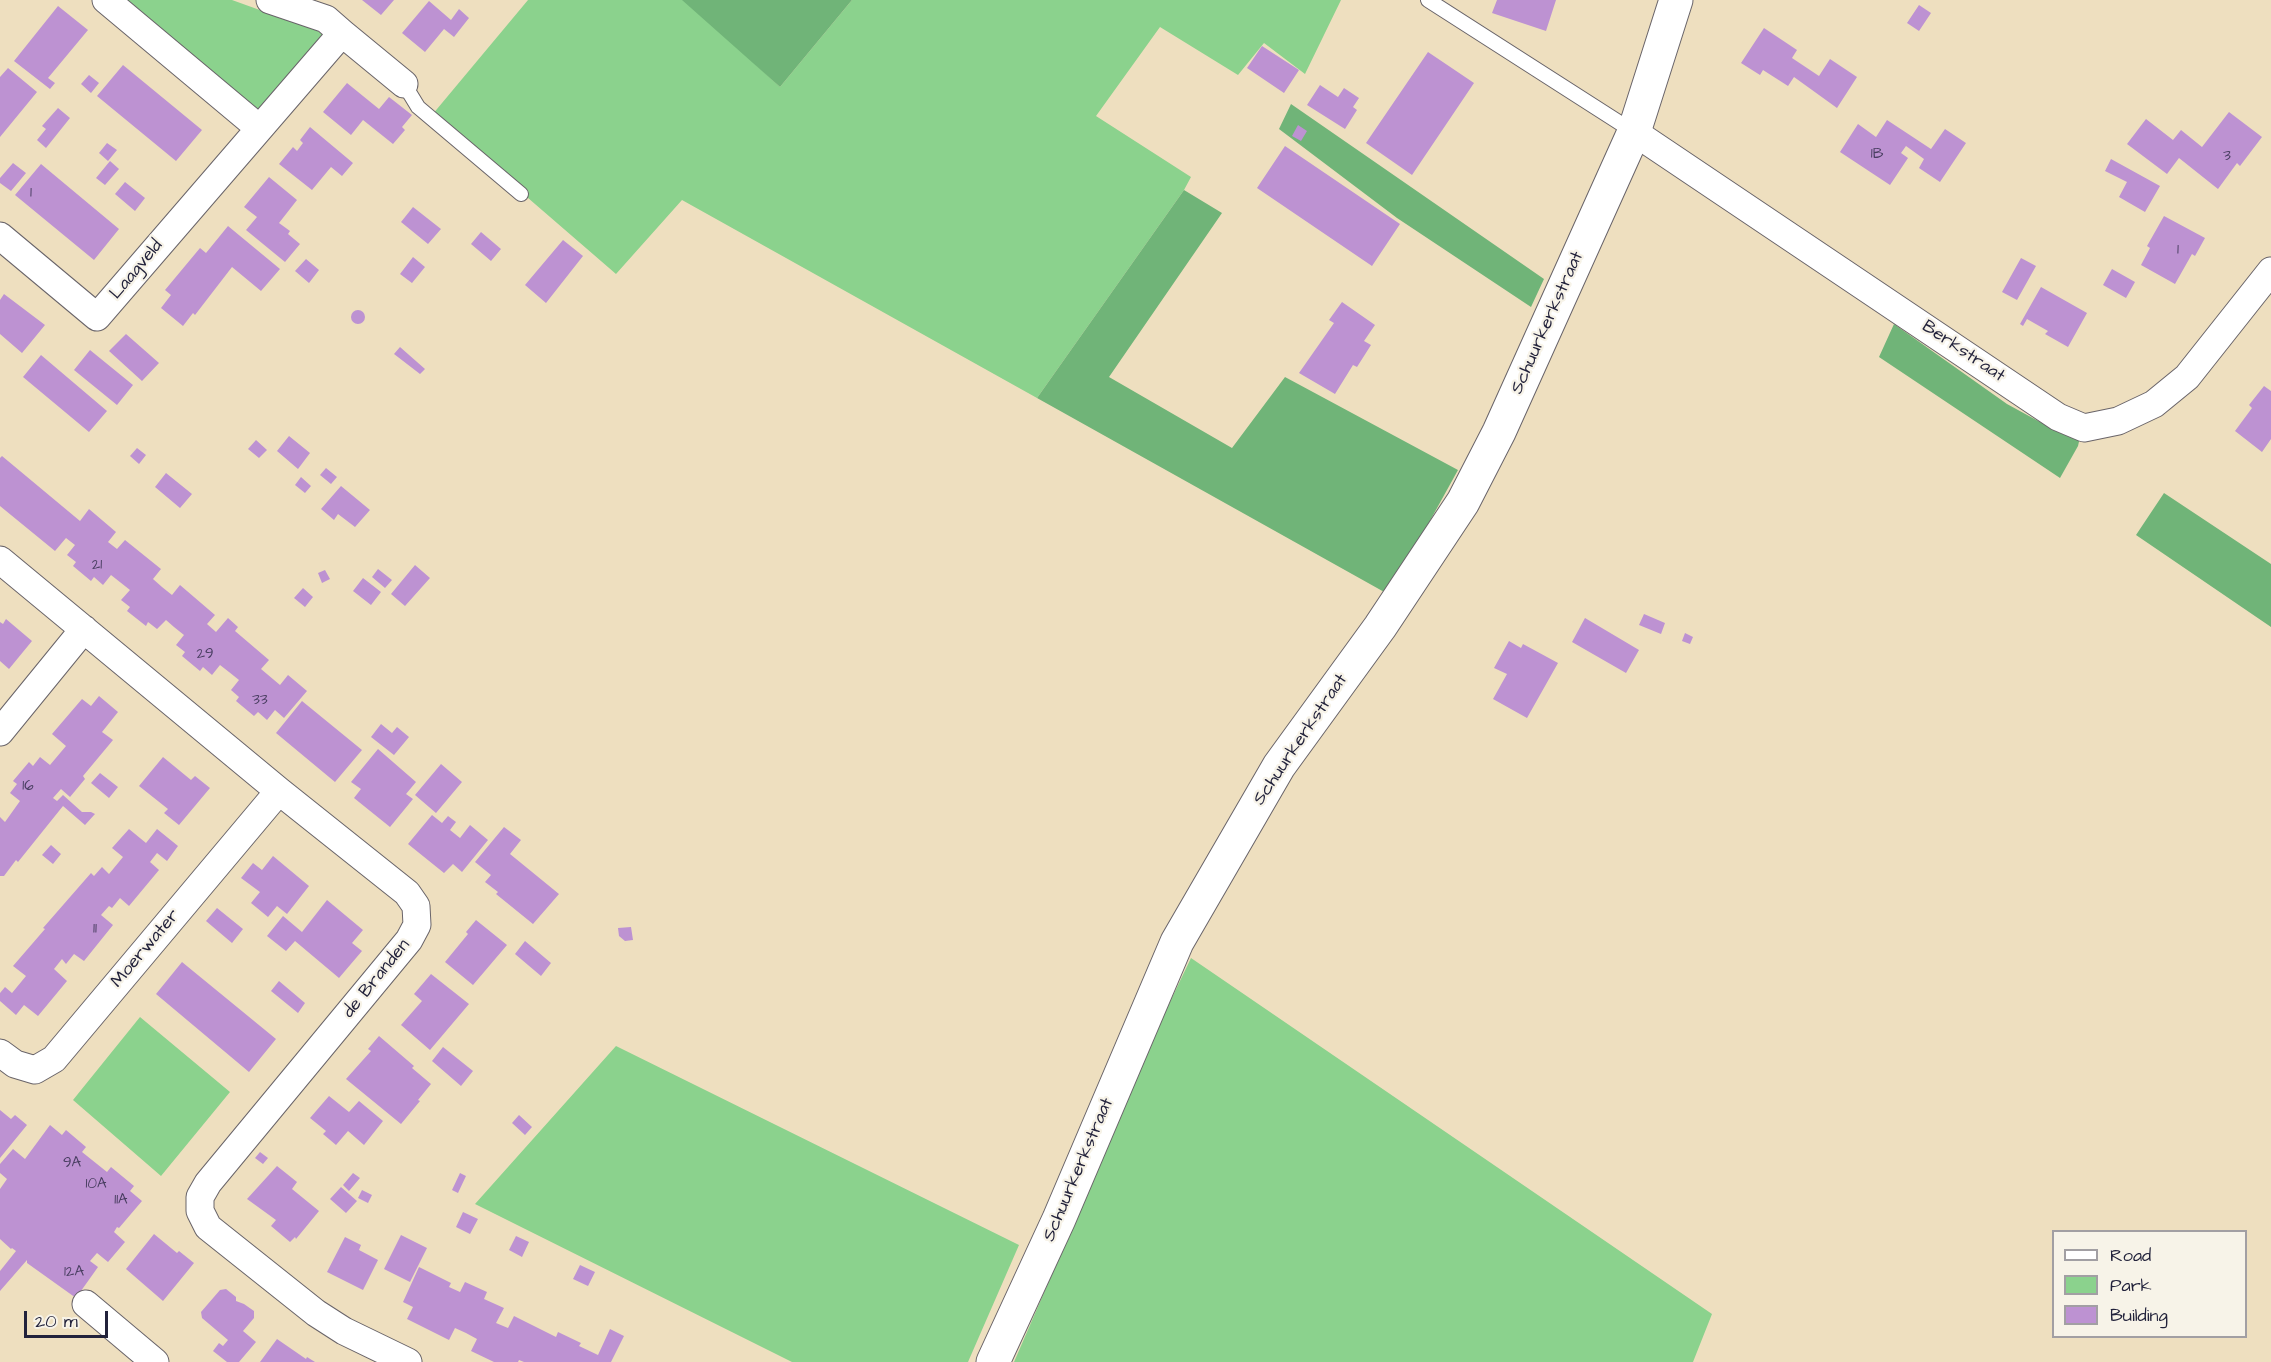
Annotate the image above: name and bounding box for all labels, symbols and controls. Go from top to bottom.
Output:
house number: 1B [1871,146,1883,164]
house number: 3 [2223,148,2231,166]
house number: 1 [30,185,32,203]
street label: Laagveld [106,236,168,304]
house number: 1 [2177,242,2179,260]
street label: Schuurkerkstraat [1507,248,1589,398]
street label: Berkstraat [1917,316,2009,388]
house number: 21 [92,557,102,575]
house number: 29 [196,646,214,664]
street label: Schuurkerkstraat [1249,670,1353,810]
house number: 33 [252,692,268,710]
house number: 16 [22,778,34,796]
street label: Moerwater [107,906,185,992]
house number: 11 [93,921,97,939]
street label: de Branden [339,935,415,1023]
street label: Schuurkerkstraat [1039,1095,1119,1245]
house number: 9A [63,1155,81,1173]
house number: 10A [86,1176,106,1194]
house number: 11A [114,1192,128,1210]
legend [2052,1230,2247,1338]
text: Road [2110,1243,2151,1268]
house number: 12A [64,1264,84,1282]
text: Park [2110,1273,2152,1298]
scale bar [27,1299,111,1337]
text: Building [2110,1303,2168,1328]
text: 20 m [35,1309,78,1334]

